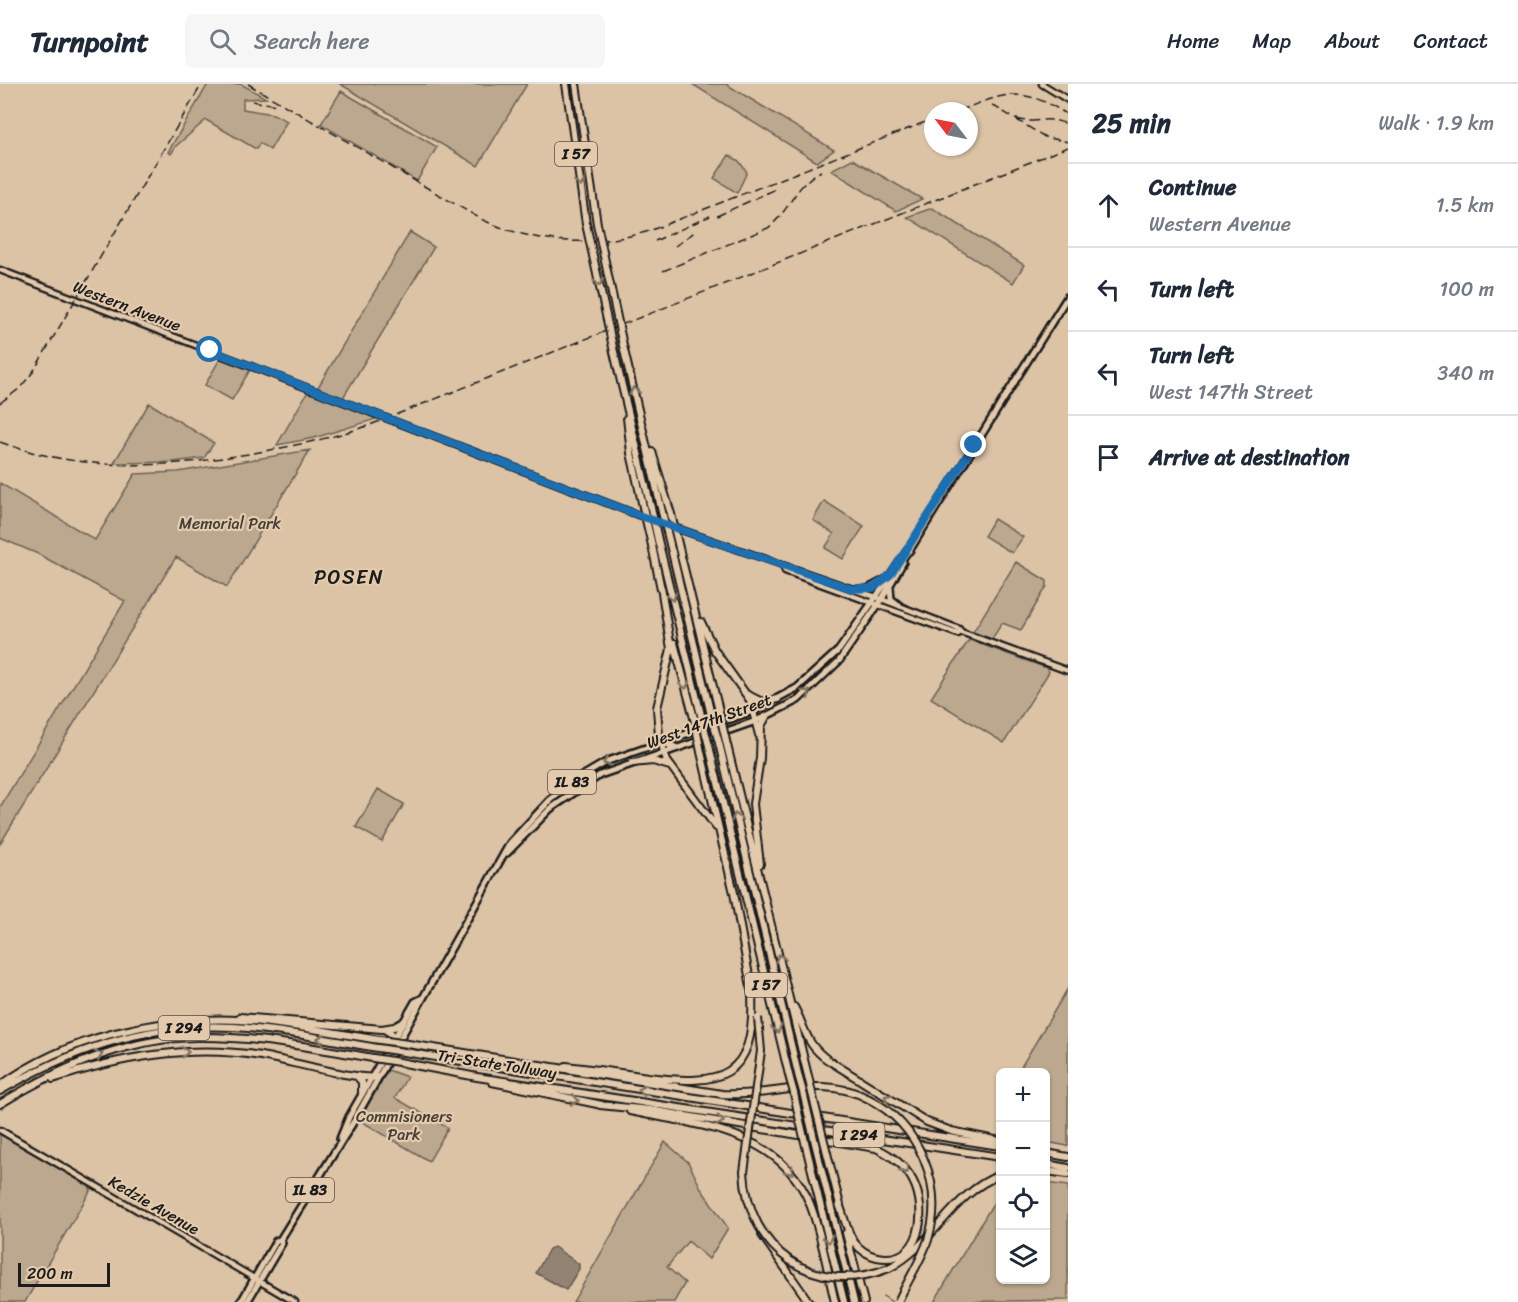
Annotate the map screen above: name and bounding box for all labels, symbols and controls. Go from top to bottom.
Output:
search box [185,14,605,68]
text: Turnpoint [30,17,149,66]
text: Search here [254,22,370,61]
text: Home [1167,22,1219,60]
text: Map [1252,22,1291,60]
text: About [1324,22,1381,60]
text: Contact [1414,22,1488,60]
icon: search [206,25,239,58]
text: 25 min [1092,100,1171,146]
north arrow [924,102,978,156]
text: Walk · 1.9 km [1378,106,1494,141]
road number: I 57 [555,142,597,166]
text: Continue [1149,168,1237,207]
one-way arrow [573,179,585,188]
text: 1.5 km [1436,188,1494,223]
icon: ahead [1092,189,1125,222]
text: Western Avenue [1149,207,1291,242]
text: Turn left [1149,270,1234,309]
street label: Western Avenue [69,272,185,340]
text: 100 m [1440,272,1494,307]
icon: left [1092,273,1125,306]
one-way arrow [592,276,605,286]
route start [196,336,222,362]
text: Turn left [1149,336,1234,375]
text: 340 m [1437,356,1494,391]
icon: left [1092,357,1125,390]
text: West 147th Street [1149,375,1313,410]
one-way arrow [628,386,641,396]
route end [960,431,986,457]
text: Arrive at destination [1149,438,1350,477]
icon: arrive [1092,441,1125,474]
park label: Memorial Park [179,509,282,538]
district label: POSEN [314,560,384,595]
one-way arrow [665,591,678,601]
one-way arrow [678,680,691,690]
street label: West 147th Street [642,685,776,757]
one-way arrow [800,690,811,701]
one-way arrow [603,754,614,766]
road number: IL 83 [548,770,596,794]
one-way arrow [731,812,744,822]
one-way arrow [774,953,787,963]
road number: I 57 [745,973,787,997]
road number: I 294 [158,1016,210,1040]
one-way arrow [770,1024,783,1034]
one-way arrow [316,1033,326,1046]
street label: Tri-State Tollway [435,1040,559,1088]
one-way arrow [181,1045,190,1058]
one-way arrow [93,1050,104,1062]
map controls [996,1068,1050,1284]
button: + [996,1068,1050,1122]
one-way arrow [637,1084,647,1096]
one-way arrow [570,1092,580,1105]
one-way arrow [884,1094,895,1105]
park label: Commisioners Park [356,1102,453,1149]
one-way arrow [716,1115,725,1127]
button: − [996,1122,1050,1176]
road number: I 294 [834,1123,884,1147]
one-way arrow [897,1164,908,1175]
one-way arrow [783,1165,794,1176]
street label: Kedzie Avenue [103,1167,205,1243]
button: locate [996,1176,1050,1230]
road number: IL 83 [286,1178,334,1202]
button: layers [996,1230,1050,1284]
one-way arrow [821,1234,834,1244]
text: 200 m [27,1259,73,1288]
scale bar [18,1260,110,1288]

